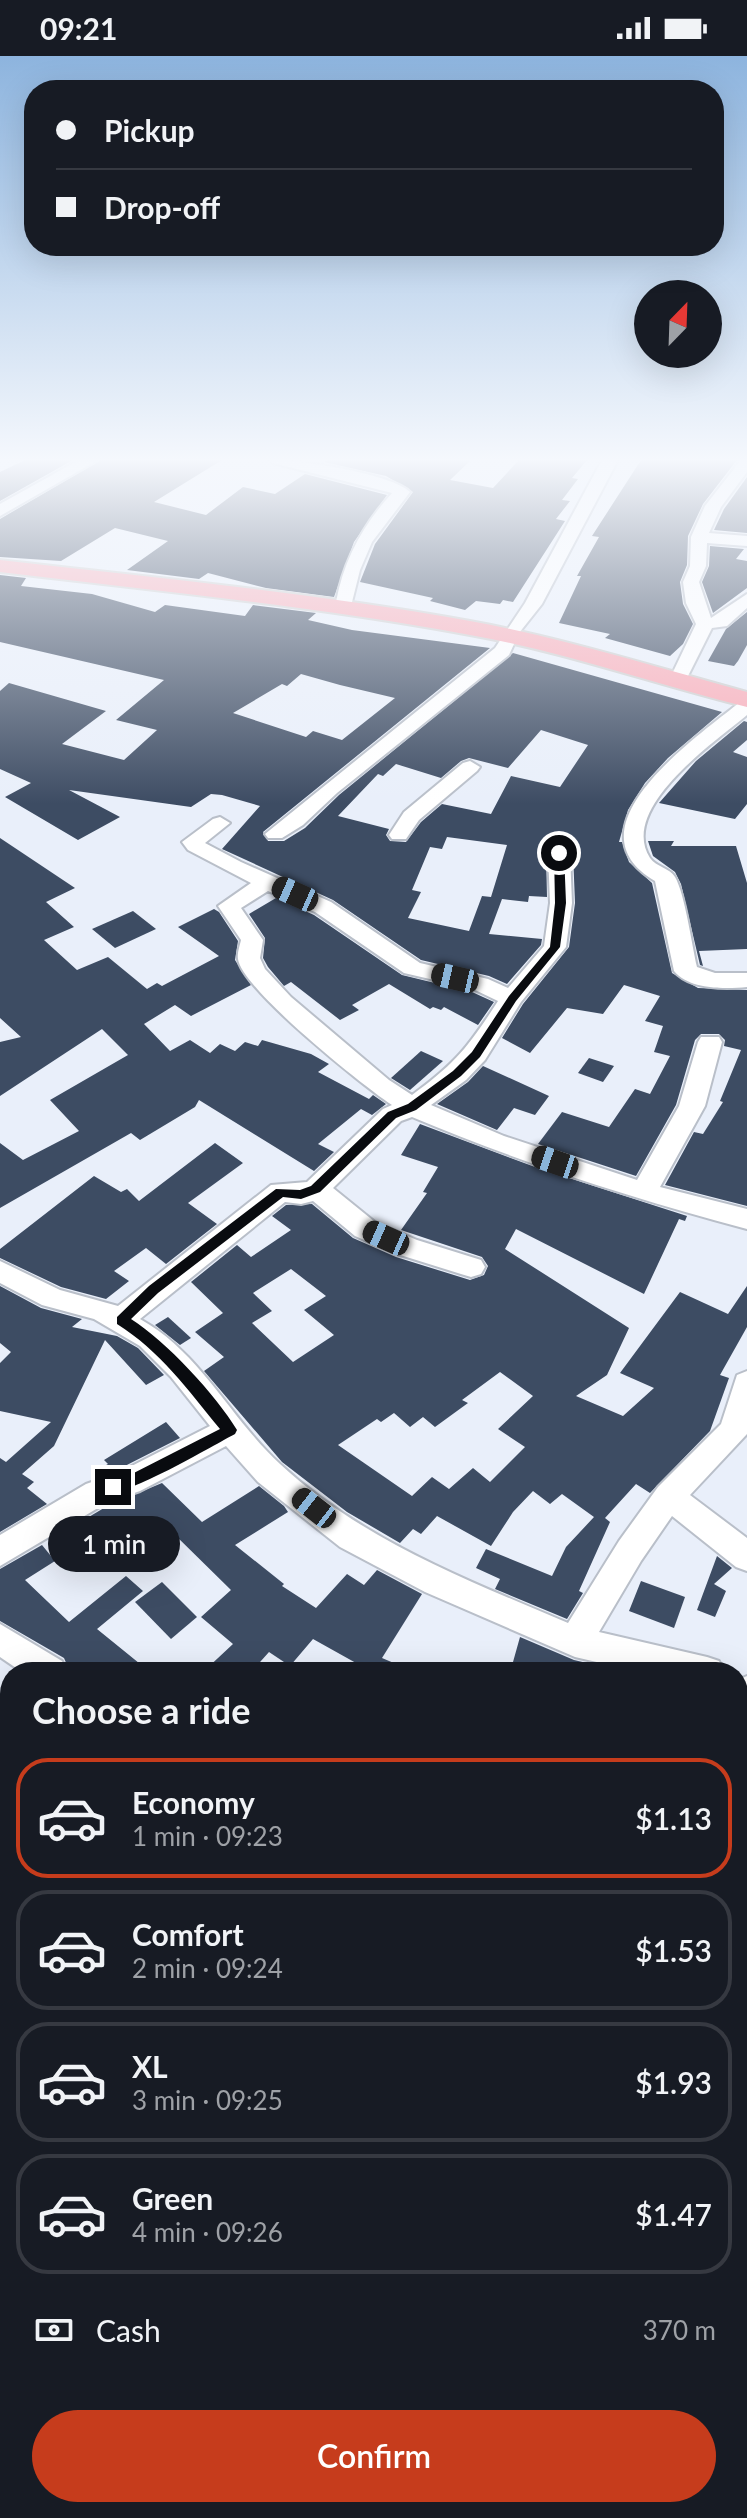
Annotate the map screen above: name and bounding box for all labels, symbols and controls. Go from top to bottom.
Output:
text: 09:21 [40,10,117,46]
text: Pickup [104,112,195,148]
text: Drop-off [104,189,220,225]
north arrow [634,280,722,368]
map controls [634,280,722,368]
route start [541,835,577,871]
car [268,873,322,915]
car [429,961,481,995]
car [528,1143,582,1181]
car [359,1217,413,1259]
route end [95,1469,131,1505]
car [288,1484,340,1532]
callout: 1 min [47,1515,179,1571]
text: 1 min [82,1528,146,1560]
text: Choose a ride [32,1688,251,1732]
icon: car [36,1782,108,1854]
text: Economy [132,1784,255,1820]
text: $1.13 [635,1800,712,1836]
text: 1 min · 09:23 [132,1820,283,1852]
icon: car [36,1914,108,1986]
text: Comfort [132,1916,244,1952]
text: $1.53 [635,1932,712,1968]
text: 2 min · 09:24 [132,1952,283,1984]
icon: car [36,2046,108,2118]
text: XL [132,2048,168,2084]
text: $1.93 [635,2064,712,2100]
text: 3 min · 09:25 [132,2084,283,2116]
icon: car [36,2178,108,2250]
text: Green [132,2180,213,2216]
text: $1.47 [635,2196,712,2232]
text: 4 min · 09:26 [132,2216,283,2248]
icon: cash [32,2308,76,2352]
text: Cash [96,2312,161,2348]
text: 370 m [643,2314,716,2346]
button: Confirm [32,2410,716,2502]

